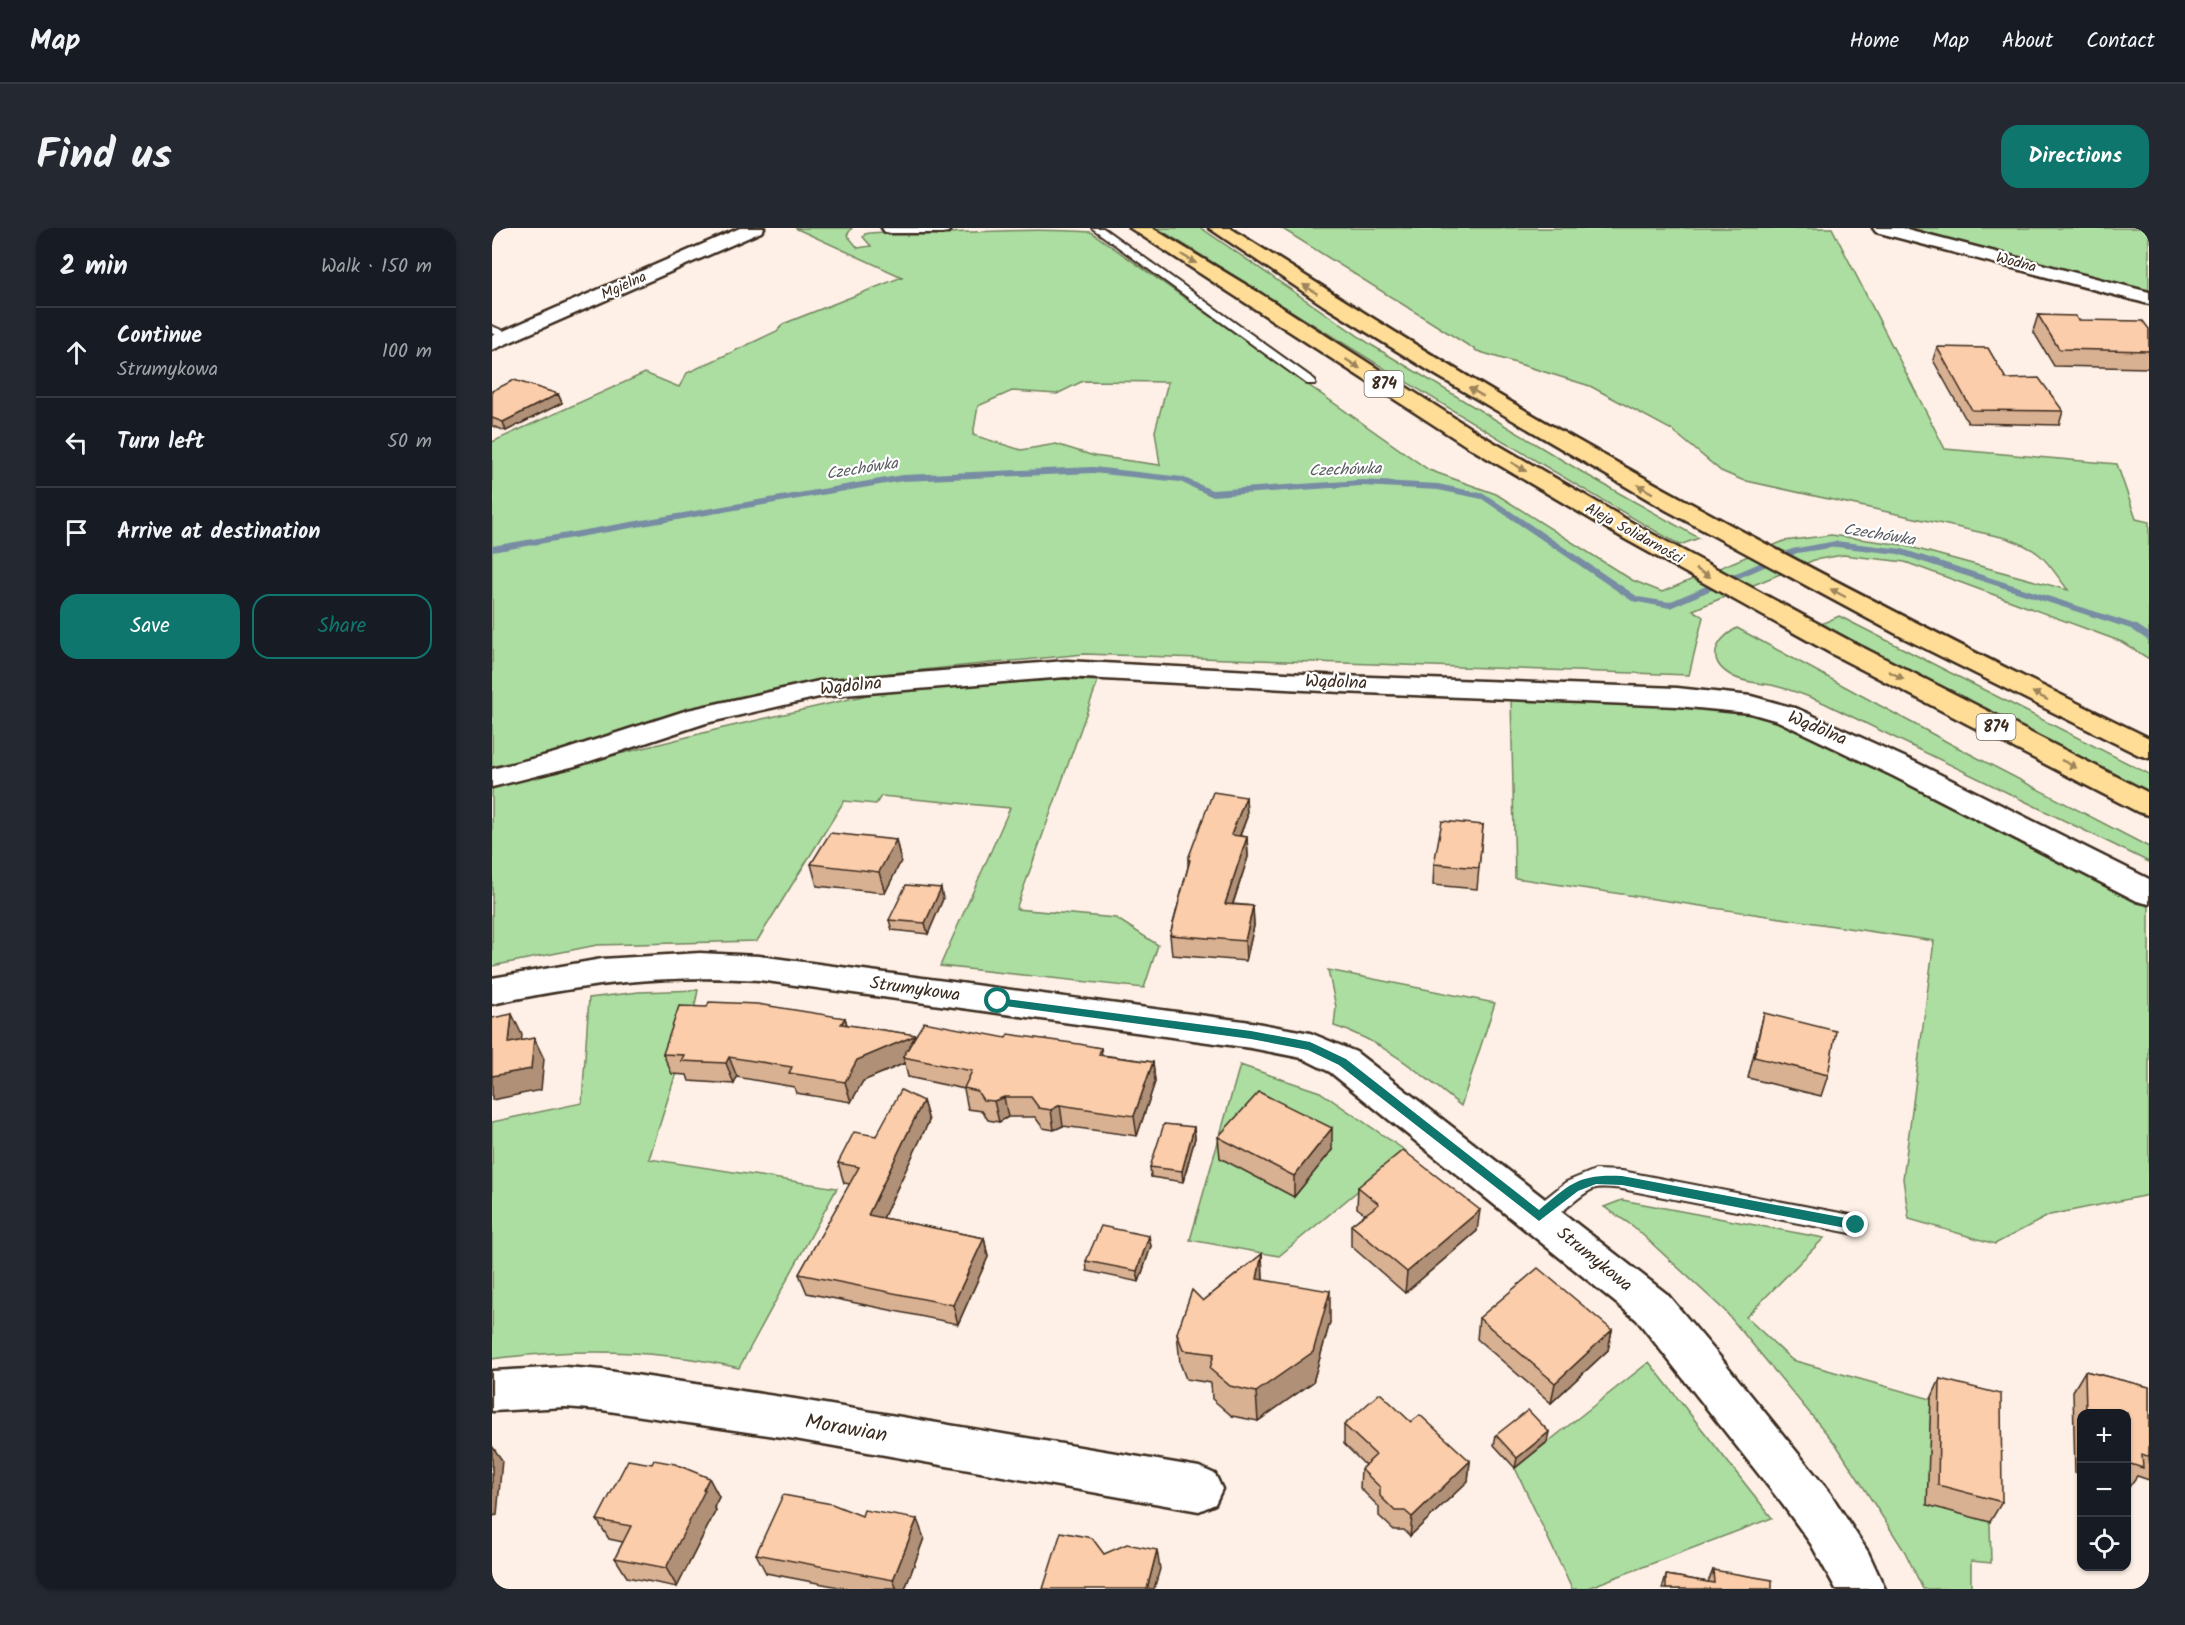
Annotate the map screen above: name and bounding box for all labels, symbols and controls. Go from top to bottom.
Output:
text: Map [30,19,81,64]
text: Home [1850,25,1899,58]
text: Map [1932,25,1969,58]
text: About [2002,25,2053,58]
text: Contact [2086,25,2155,58]
text: Find us [36,123,172,190]
button: Directions [2001,125,2149,188]
text: 2 min [60,246,128,288]
street label: Wodna [1993,246,2039,280]
text: Walk · 150 m [321,251,432,283]
one-way arrow [1181,253,1197,264]
street label: Mgielna [597,265,651,307]
one-way arrow [1303,283,1319,295]
text: Continue [117,319,202,354]
icon: ahead [60,336,93,369]
text: 100 m [382,336,432,368]
text: Strumykowa [117,354,218,386]
one-way arrow [1345,358,1362,369]
road number: 874 [1364,371,1404,397]
one-way arrow [1468,386,1484,397]
text: Turn left [117,425,204,460]
icon: left [60,426,93,459]
text: 50 m [387,426,432,458]
water label: Czechówka [824,451,901,487]
water label: Czechówka [1308,456,1383,484]
one-way arrow [1511,462,1528,472]
one-way arrow [1636,484,1653,494]
street label: Aleja Solidarności [1580,497,1689,572]
text: Arrive at destination [117,515,320,550]
icon: arrive [60,516,93,549]
water label: Czechówka [1841,517,1918,553]
one-way arrow [1695,567,1711,578]
one-way arrow [1829,588,1846,598]
button: Save [60,594,240,659]
button: Share [252,594,432,659]
street label: Wądolna [1304,667,1368,699]
street label: Wądolna [819,669,883,705]
one-way arrow [1888,670,1905,680]
one-way arrow [2031,691,2049,701]
street label: Wądolna [1783,704,1851,754]
road number: 874 [1976,714,2016,740]
one-way arrow [2061,759,2078,769]
street label: Strumykowa [868,969,962,1011]
route start [984,987,1010,1013]
route end [1842,1211,1868,1237]
street label: Strumykowa [1549,1220,1639,1300]
street label: Morawian [802,1406,890,1452]
map controls [2077,1409,2131,1571]
button: + [2077,1409,2131,1463]
button: − [2077,1463,2131,1517]
button: locate [2077,1517,2131,1571]

